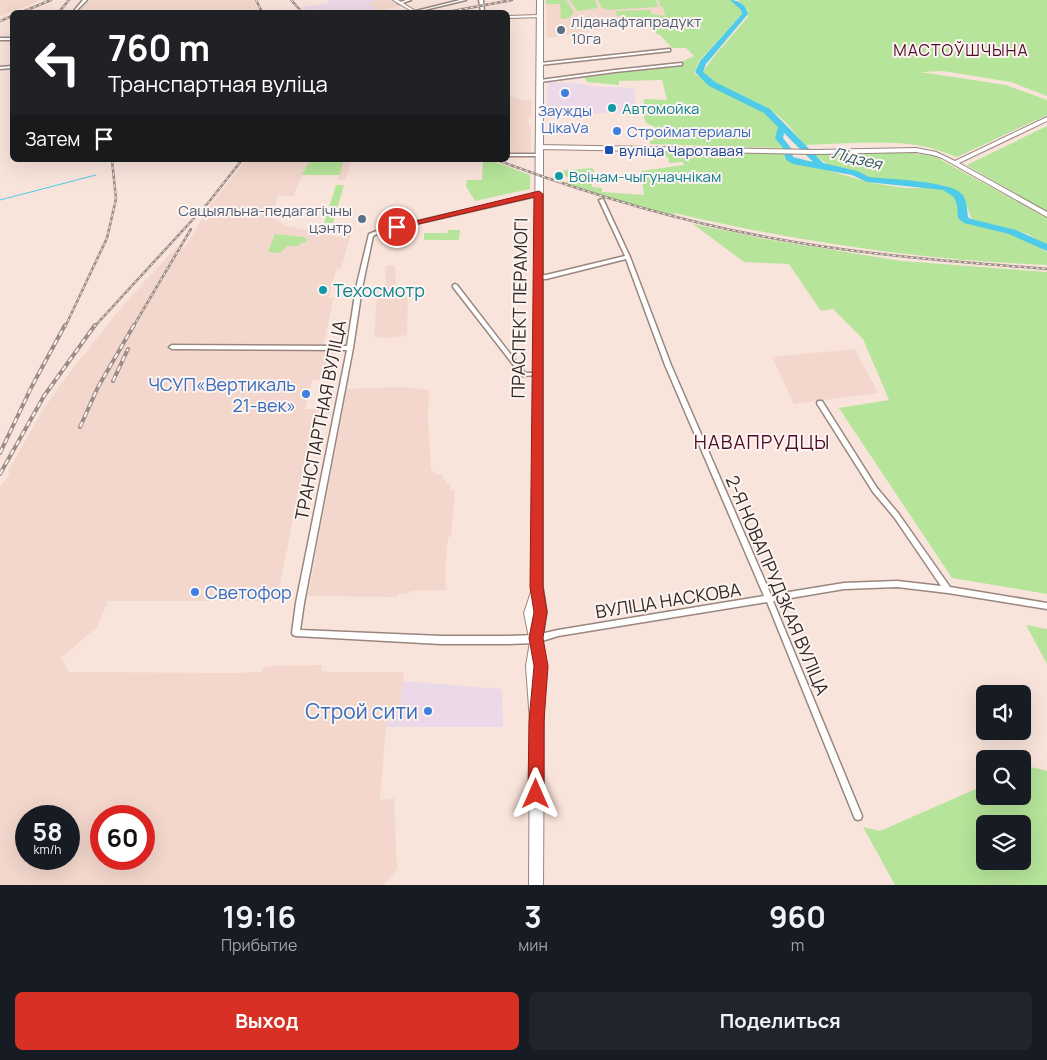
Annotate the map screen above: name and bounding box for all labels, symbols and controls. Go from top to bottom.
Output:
place label: ліданафтапрадукт 10га [571,11,702,49]
text: 760 m [108,24,210,72]
marker: ліданафтапрадукт 10га [555,24,567,36]
icon: left [25,30,90,95]
district label: МАСТОЎШЧЫНА [893,39,1029,61]
text: Транспартная вуліца [108,69,328,99]
marker: Заужды ЦікаVа [559,87,571,99]
place label: Автомойка [622,98,699,119]
place label: Заужды ЦікаVа [538,100,592,138]
marker: Автомойка [606,102,618,114]
place label: Стройматериалы [627,121,751,142]
icon: arrive [90,125,118,153]
marker: Стройматериалы [611,125,623,137]
text: Затем [25,126,80,152]
place label: вуліца Чаротавая [619,140,743,161]
water label: Лідзея [830,141,885,175]
marker: вуліца Чаротавая [603,144,615,156]
place label: Воінам-чыгуначнікам [569,166,721,187]
marker: Воінам-чыгуначнікам [553,170,565,182]
place label: Сацыяльна-педагагічны цэнтр [178,200,352,238]
pin [376,206,418,248]
marker: Сацыяльна-педагагічны цэнтр [356,213,368,225]
icon: arrive [383,213,411,241]
street label: ПРАСПЕКТ ПЕРАМОГІ [505,218,533,398]
place label: Техосмотр [333,278,425,302]
marker: Техосмотр [317,284,329,296]
street label: ТРАНСПАРТНАЯ ВУЛІЦА [289,317,351,522]
place label: ЧСУП«Вертикаль 21-век» [148,372,296,417]
marker: ЧСУП«Вертикаль 21-век» [300,388,312,400]
district label: НАВАПРУДЦЫ [694,429,830,455]
street label: 2-Я НОВАПРУДЗКАЯ ВУЛІЦА [721,471,835,699]
street label: ВУЛІЦА НАСКОВА [594,577,743,623]
place label: Светофор [205,580,292,604]
marker: Светофор [189,586,201,598]
map controls [976,685,1031,870]
button: sound [976,685,1031,740]
place label: Строй сити [305,697,418,725]
marker: Строй сити [422,705,434,717]
button: search [976,750,1031,805]
position arrow [509,767,561,819]
speed limit sign: 60 [90,805,155,870]
text: 58 [33,814,62,849]
button: layers [976,815,1031,870]
text: km/h [34,841,61,858]
text: 19:16 [222,896,296,937]
text: 3 [524,896,542,937]
text: 960 [769,896,826,937]
text: Прибытие [221,934,297,956]
text: мин [518,934,548,956]
text: m [791,934,804,956]
button: Выход [15,992,519,1050]
button: Поделиться [529,992,1032,1050]

